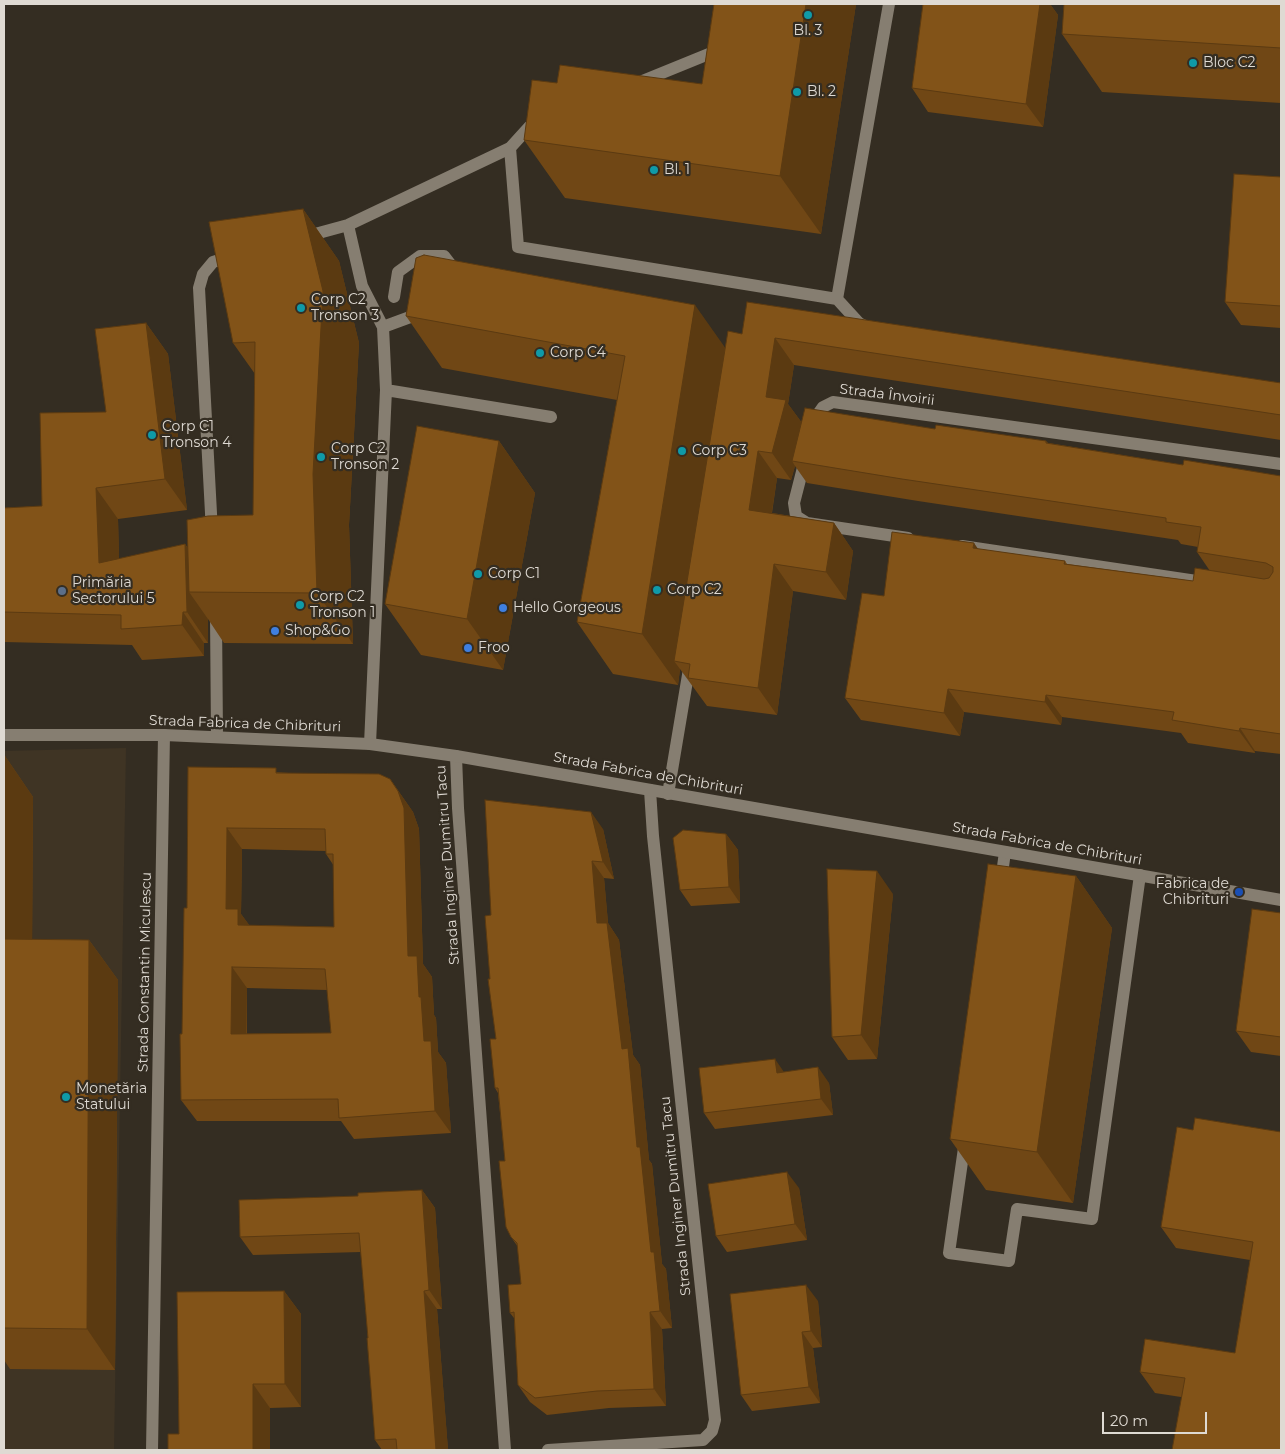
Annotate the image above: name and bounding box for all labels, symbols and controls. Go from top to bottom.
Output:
marker: Bl. 3 [802,9,814,21]
place label: Bl. 3 [794,23,822,39]
place label: Bloc C2 [1203,55,1255,71]
marker: Bloc C2 [1187,57,1199,69]
place label: Bl. 2 [807,84,836,100]
marker: Bl. 2 [791,86,803,98]
place label: Bl. 1 [664,162,690,178]
marker: Bl. 1 [648,164,660,176]
place label: Corp C2 Tronson 3 [311,292,379,324]
marker: Corp C2 Tronson 3 [295,302,307,314]
place label: Corp C4 [550,345,606,361]
marker: Corp C4 [534,347,546,359]
street label: Strada Învoirii [839,381,935,409]
place label: Corp C1 Tronson 4 [162,419,232,452]
marker: Corp C1 Tronson 4 [146,429,158,441]
place label: Corp C2 Tronson 2 [331,441,399,474]
place label: Corp C3 [692,443,747,459]
marker: Corp C3 [676,445,688,457]
marker: Corp C2 Tronson 2 [315,451,327,463]
place label: Corp C1 [488,566,540,582]
marker: Corp C1 [472,568,484,580]
place label: Primăria Sectorului 5 [72,575,155,608]
place label: Corp C2 [667,582,722,598]
marker: Corp C2 [651,584,663,596]
marker: Primăria Sectorului 5 [56,585,68,597]
place label: Corp C2 Tronson 1 [310,589,375,622]
marker: Corp C2 Tronson 1 [294,599,306,611]
place label: Hello Gorgeous [513,600,621,616]
marker: Hello Gorgeous [497,602,509,614]
place label: Shop&Go [285,623,350,639]
marker: Shop&Go [269,625,281,637]
place label: Froo [478,640,510,656]
marker: Froo [462,642,474,654]
street label: Strada Fabrica de Chibrituri [149,712,341,736]
street label: Strada Fabrica de Chibrituri [552,749,744,799]
street label: Strada Inginer Dumitru Tacu [433,765,463,965]
street label: Strada Fabrica de Chibrituri [951,819,1143,869]
street label: Strada Constantin Miculescu [135,872,155,1072]
place label: Fabrica de Chibrituri [1156,876,1229,909]
marker: Fabrica de Chibrituri [1233,886,1245,898]
place label: Monetăria Statului [76,1081,147,1114]
marker: Monetăria Statului [60,1091,72,1103]
street label: Strada Inginer Dumitru Tacu [657,1096,695,1296]
scale bar [1105,1402,1210,1434]
text: 20 m [1110,1411,1148,1430]

